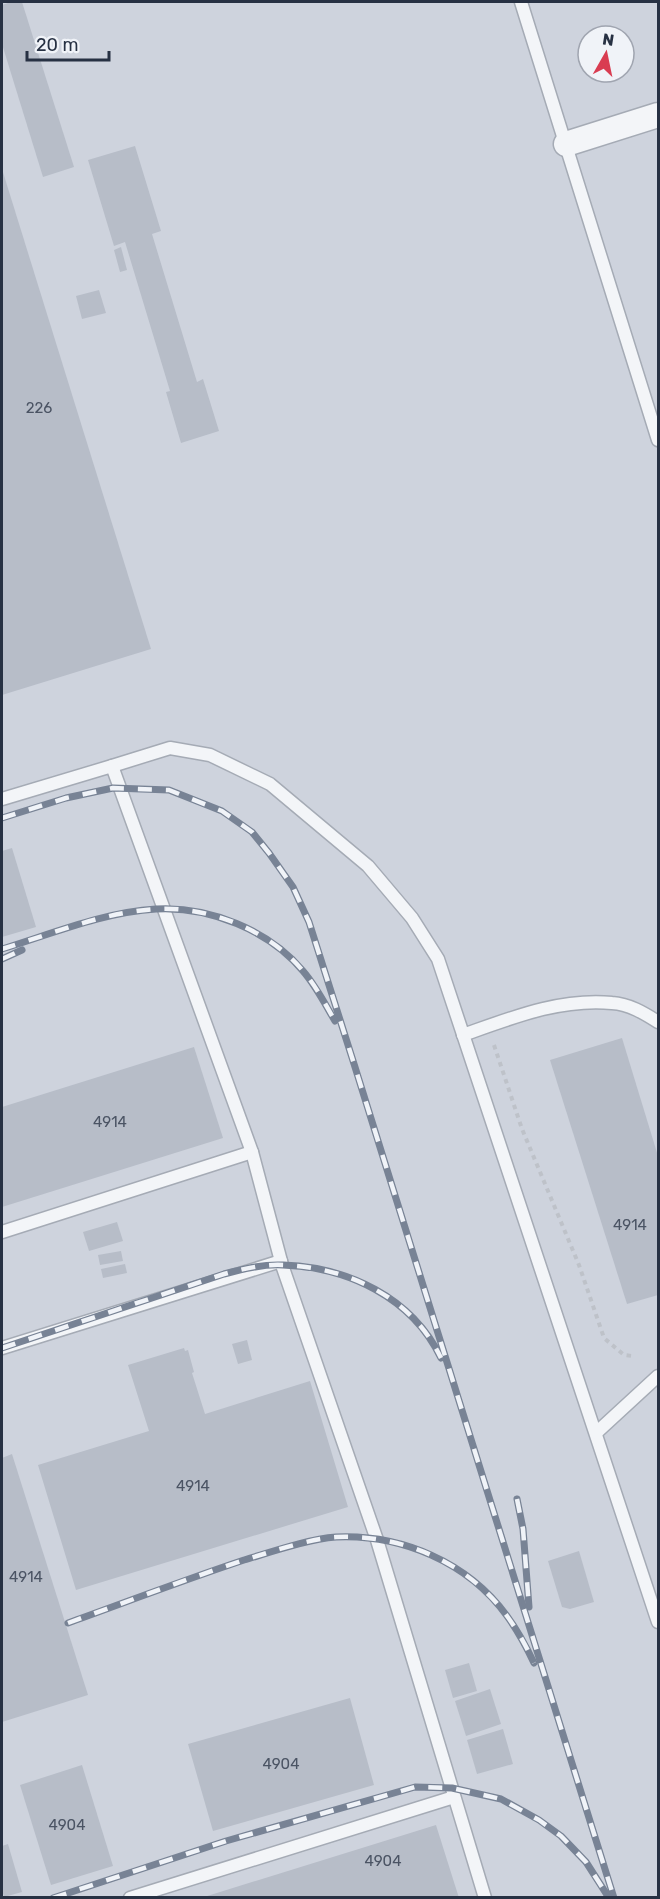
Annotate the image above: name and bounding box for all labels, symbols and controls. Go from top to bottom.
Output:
scale bar [27,24,110,62]
north arrow [576,24,636,84]
text: N [601,29,615,50]
text: 20 m [36,34,78,56]
house number: 226 [26,399,52,417]
house number: 4914 [93,1113,127,1131]
house number: 4914 [613,1216,647,1234]
house number: 4914 [176,1477,210,1495]
house number: 4914 [9,1568,43,1586]
house number: 4904 [263,1755,299,1773]
house number: 4904 [49,1816,85,1834]
house number: 4904 [365,1852,401,1870]

